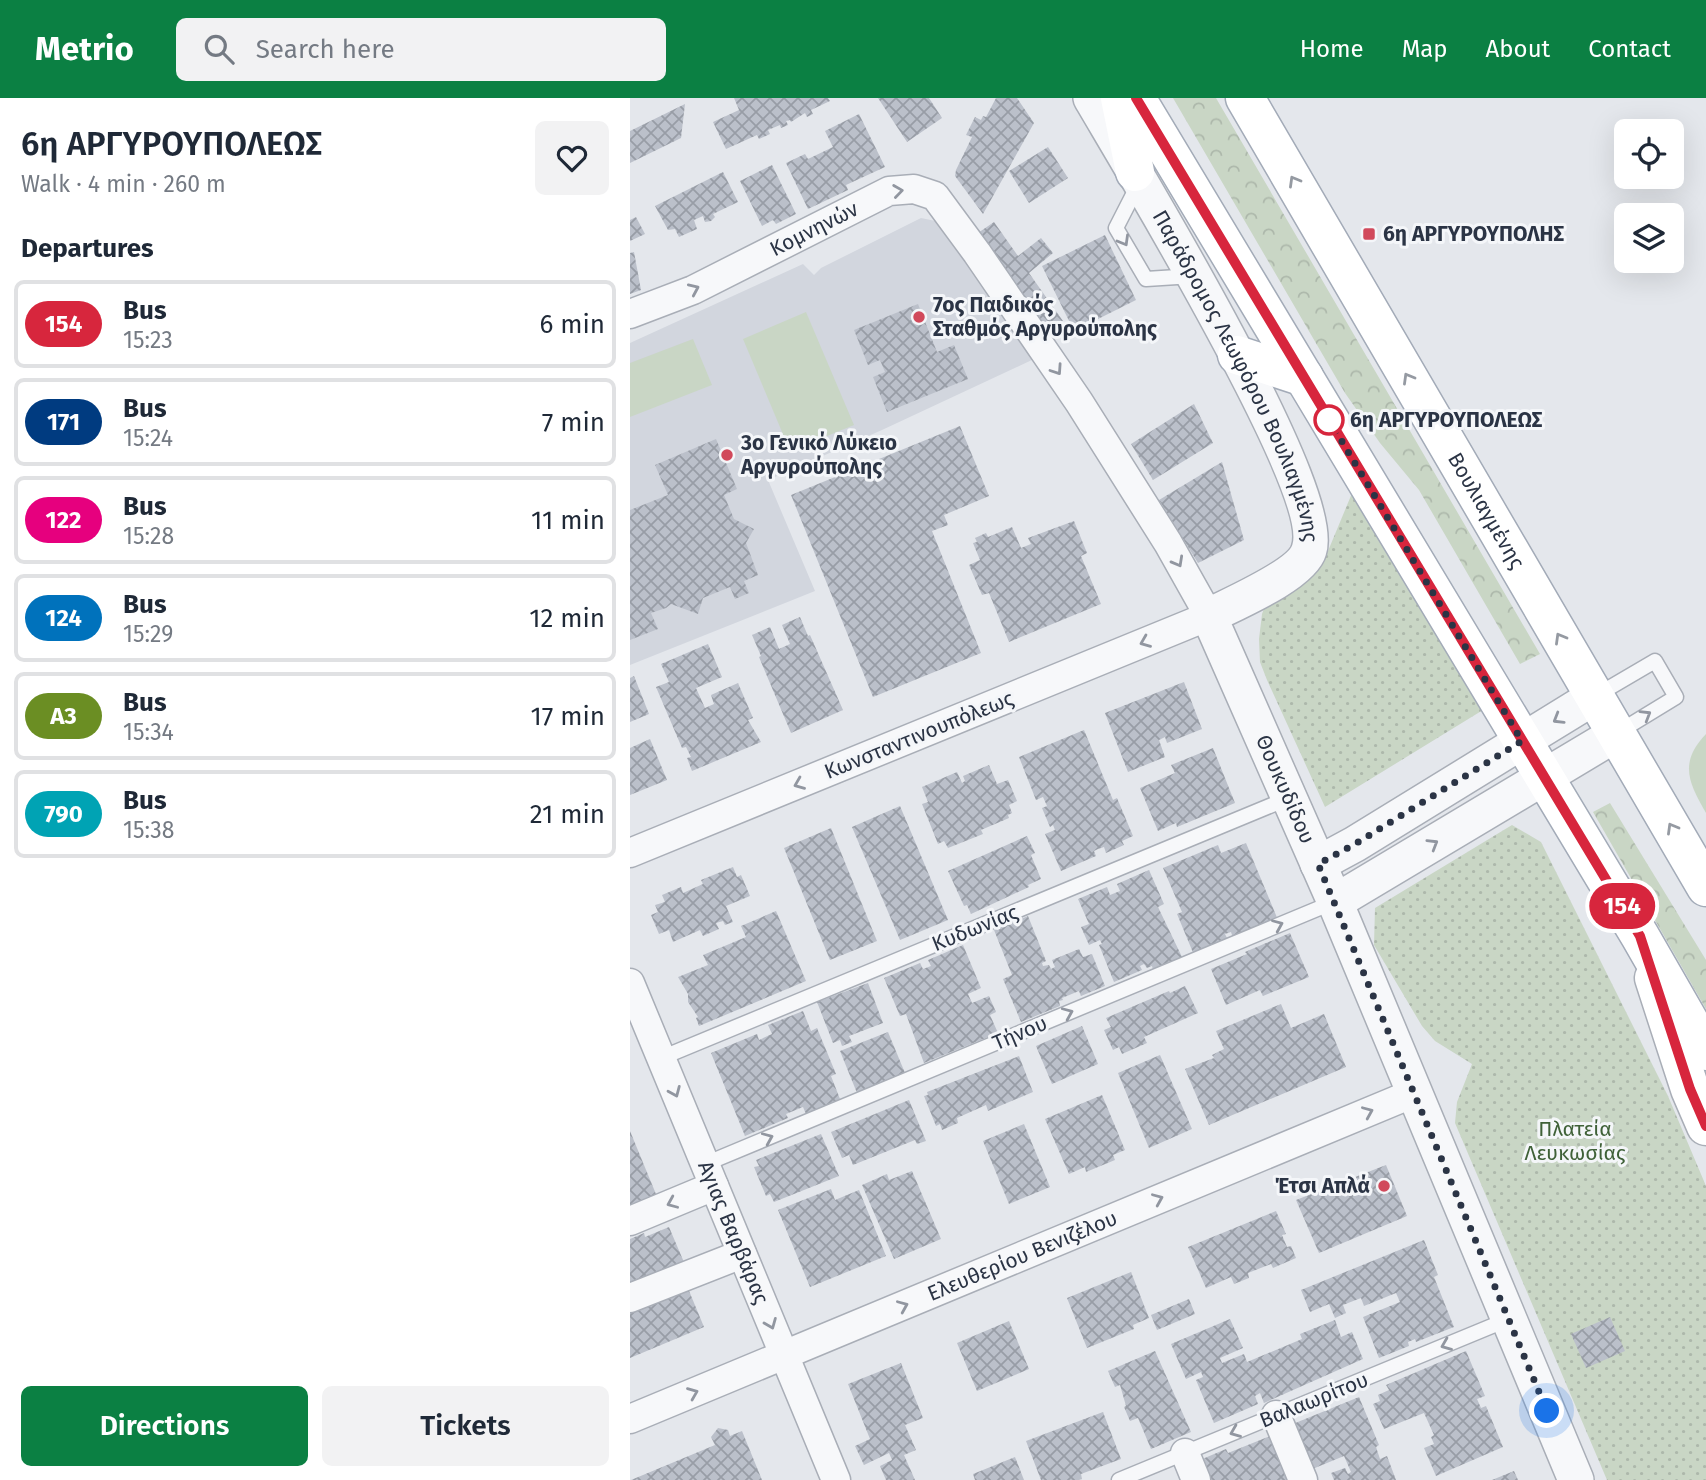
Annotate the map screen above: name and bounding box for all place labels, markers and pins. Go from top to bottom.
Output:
place label: 6η ΑΡΓΥΡΟΥΠΟΛΗΣ [1383,221,1565,247]
marker: 6η ΑΡΓΥΡΟΥΠΟΛΗΣ [1361,226,1377,242]
place label: 7ος Παιδικός Σταθμός Αργυρούπολης [933,292,1157,342]
marker: 7ος Παιδικός Σταθμός Αργυρούπολης [911,309,927,325]
marker: 6η ΑΡΓΥΡΟΥΠΟΛΕΩΣ [1314,405,1344,435]
place label: 6η ΑΡΓΥΡΟΥΠΟΛΕΩΣ [1350,407,1543,433]
place label: 3ο Γενικό Λύκειο Αργυρούπολης [740,430,897,480]
marker: 3ο Γενικό Λύκειο Αργυρούπολης [719,447,735,463]
place label: Έτσι Απλά [1274,1173,1370,1199]
marker: Έτσι Απλά [1376,1178,1392,1194]

